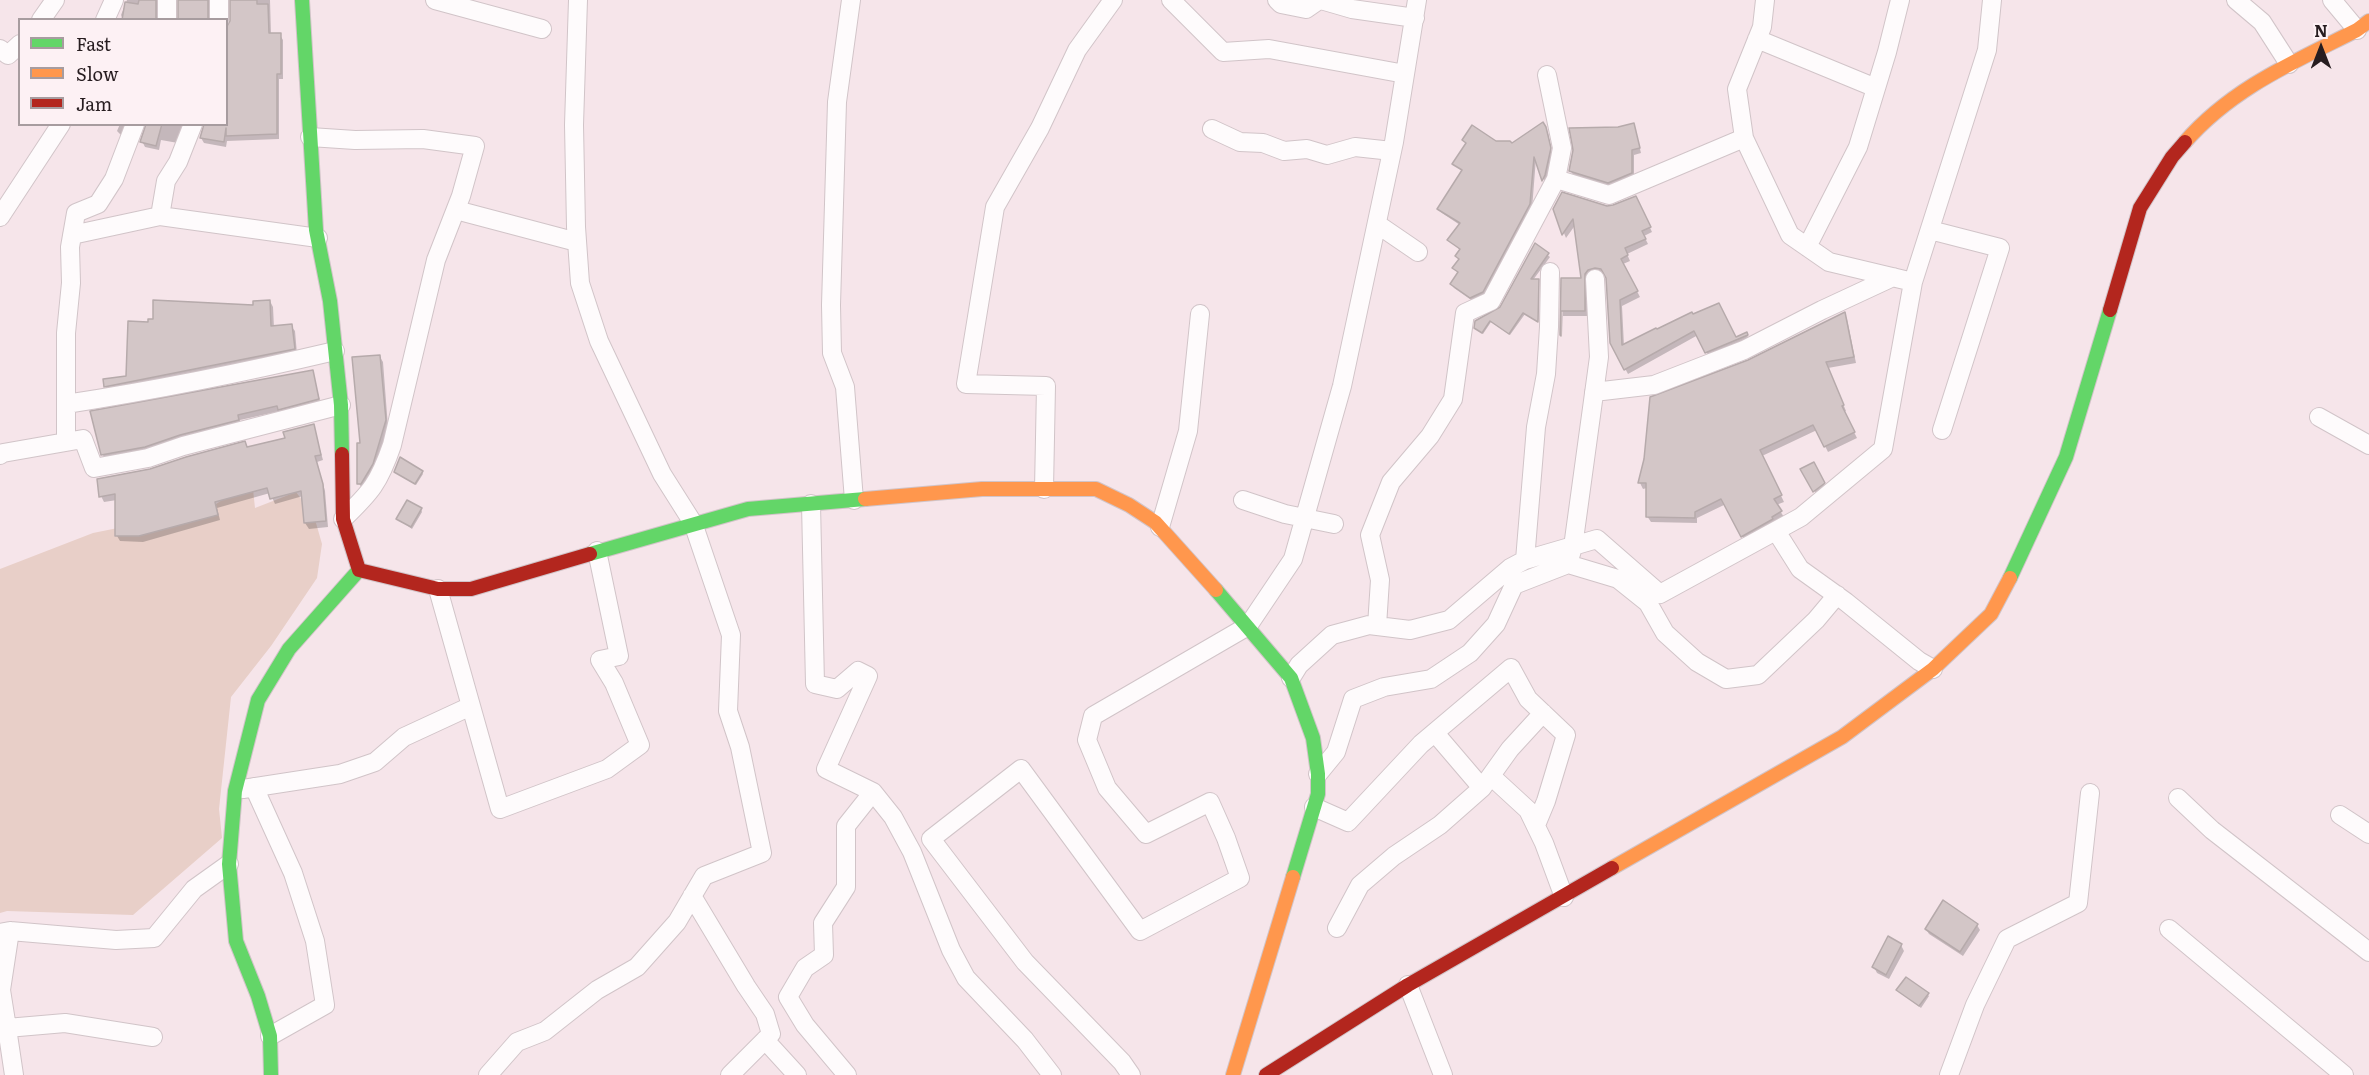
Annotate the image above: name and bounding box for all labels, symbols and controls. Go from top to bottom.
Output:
legend [18,18,228,126]
north arrow [2291,18,2351,78]
text: N [2314,18,2328,42]
text: Fast [76,30,111,57]
text: Slow [76,60,118,87]
text: Jam [76,90,112,117]

